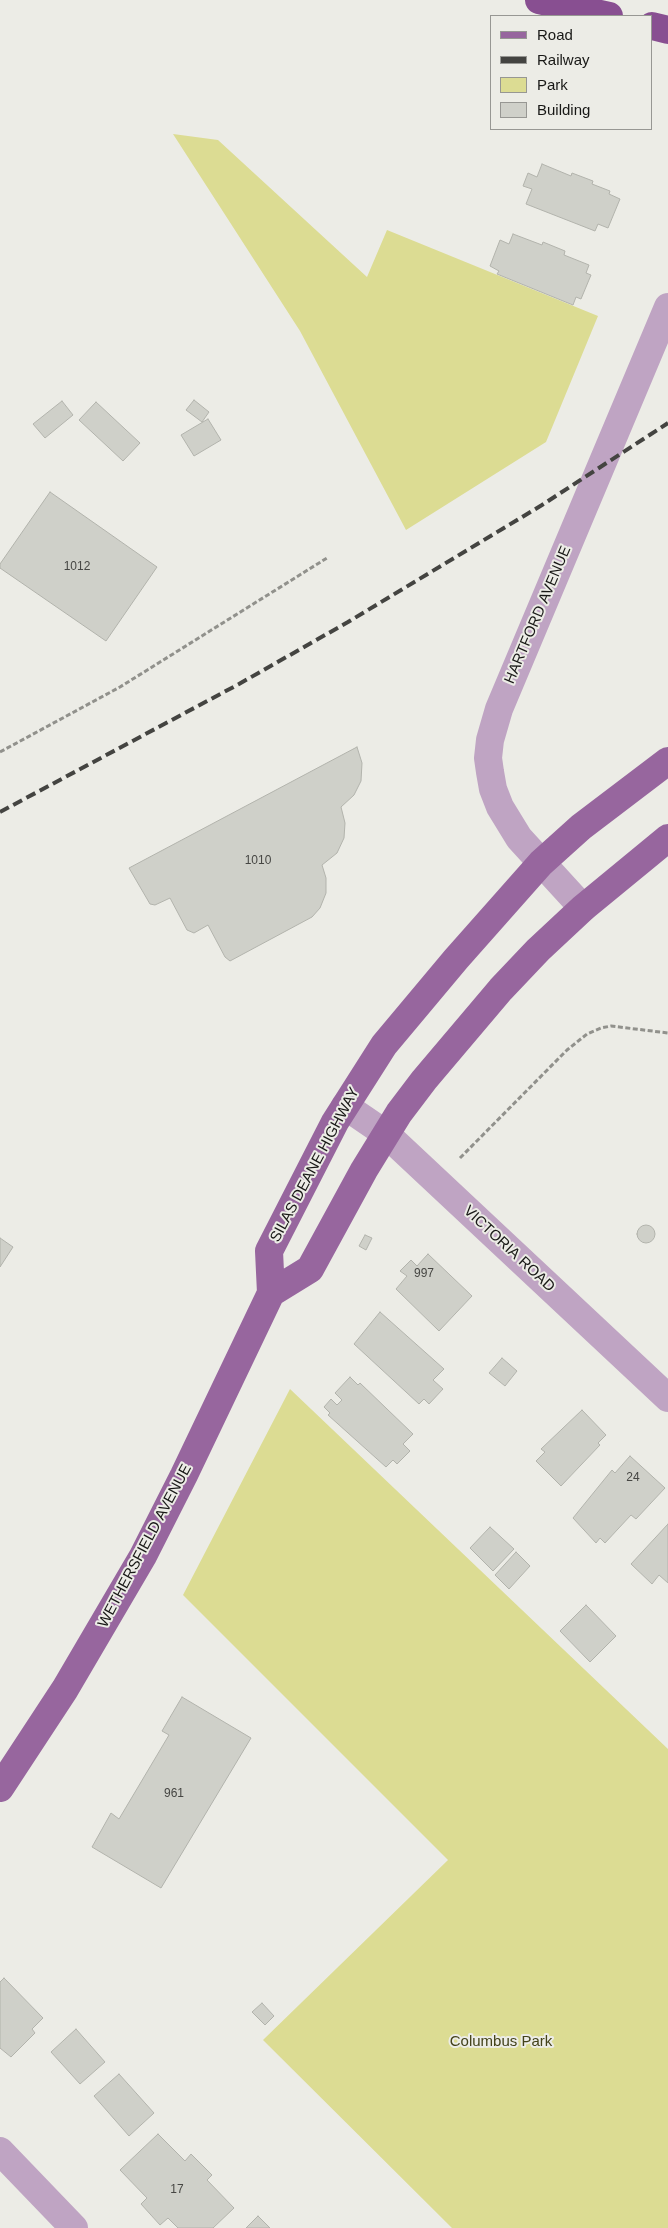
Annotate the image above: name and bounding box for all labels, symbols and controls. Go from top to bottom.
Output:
legend [490,15,653,130]
text: Road [537,26,573,43]
text: Railway [537,51,590,68]
text: Park [537,76,568,93]
text: Building [537,101,590,118]
street label: HARTFORD AVENUE [501,543,575,687]
house number: 1012 [64,560,90,574]
house number: 1010 [245,854,271,868]
street label: SILAS DEANE HIGHWAY [267,1085,363,1245]
street label: VICTORIA ROAD [460,1202,558,1296]
house number: 997 [414,1267,434,1281]
street label: WETHERSFIELD AVENUE [94,1461,196,1631]
house number: 24 [626,1471,640,1485]
house number: 961 [164,1787,184,1801]
park label: Columbus Park [450,2033,552,2051]
house number: 17 [170,2183,184,2197]

